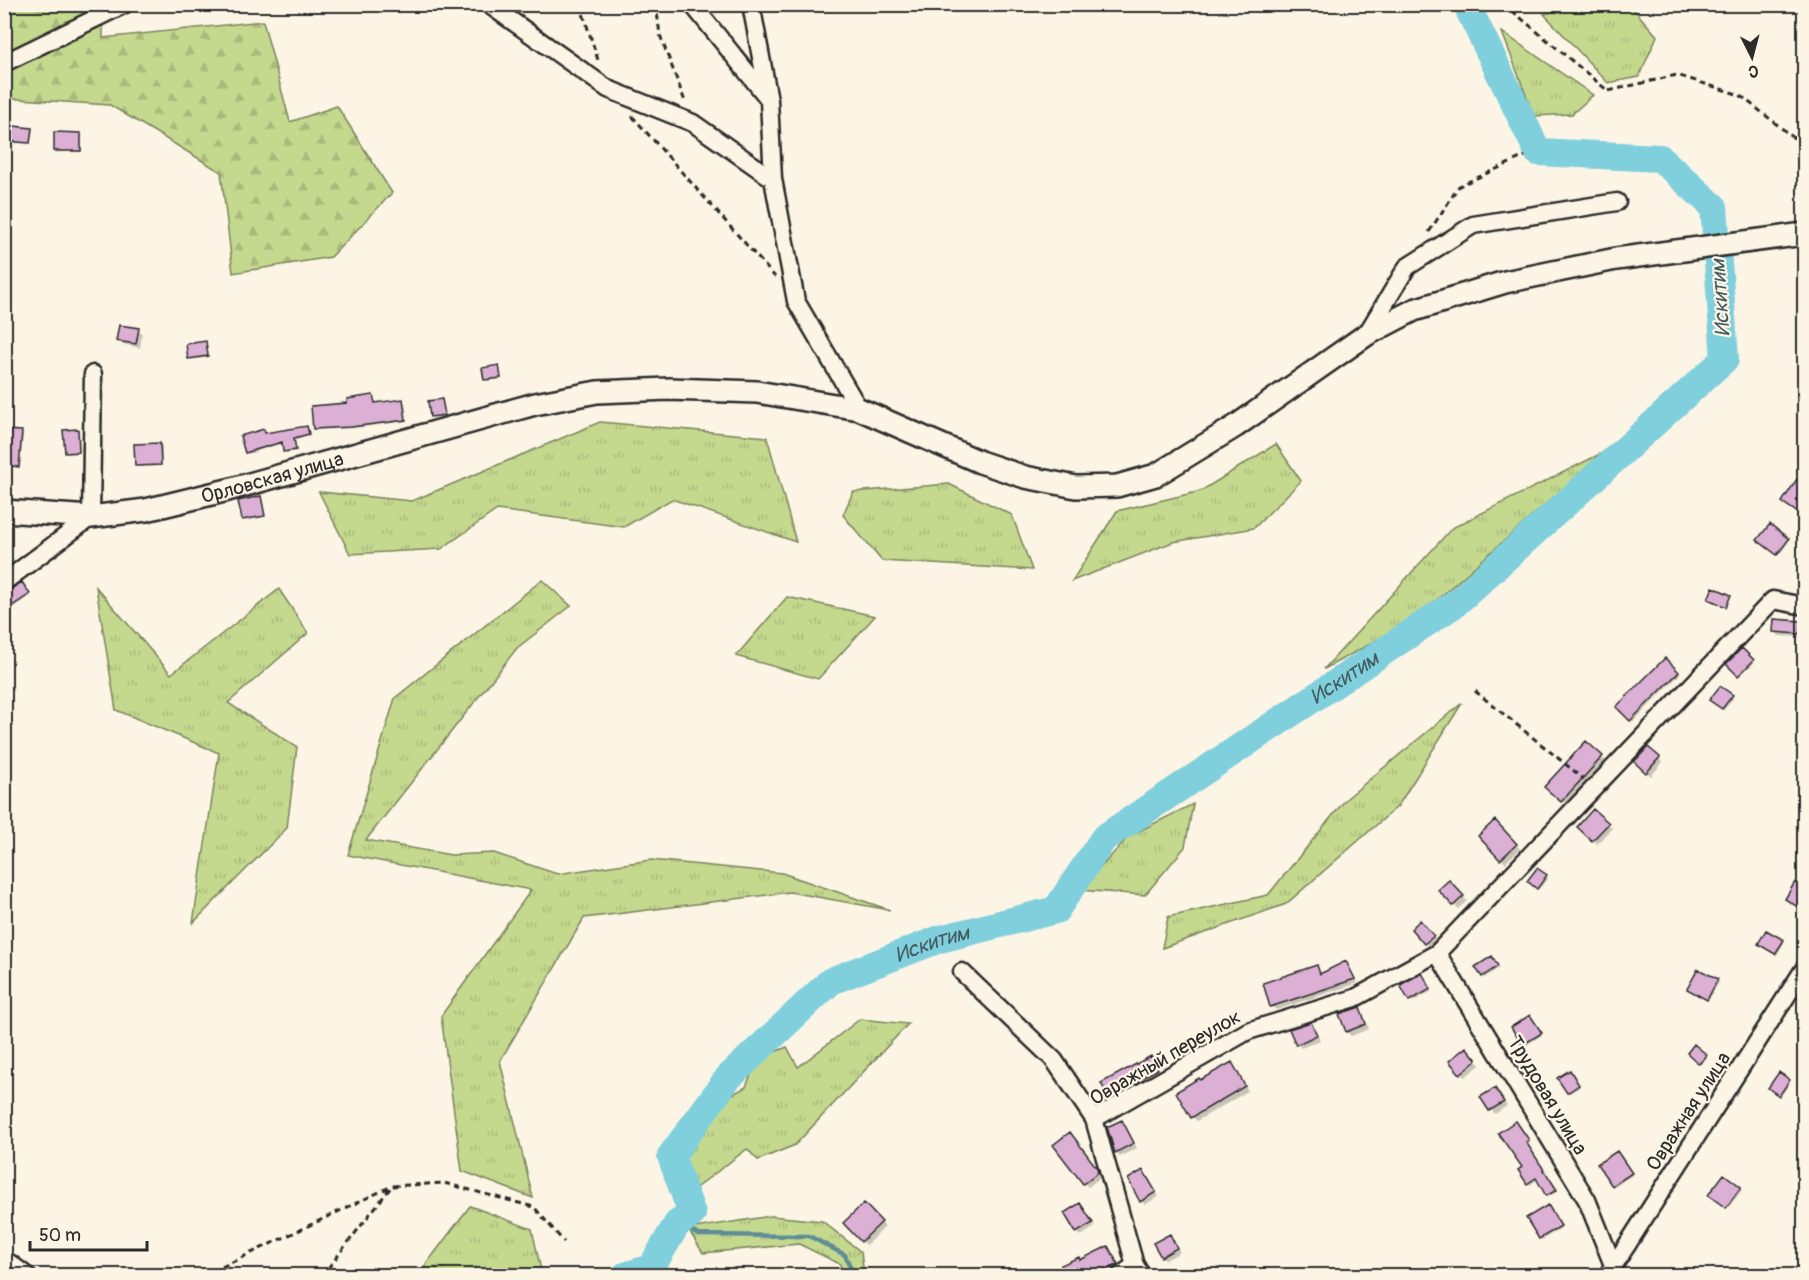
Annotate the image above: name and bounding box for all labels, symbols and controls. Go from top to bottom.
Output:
north arrow [1722,27,1782,87]
text: С [1747,60,1759,81]
water label: Искитим [1704,256,1737,337]
street label: Орловская улица [199,446,346,509]
water label: Искитим [1305,644,1386,711]
water label: Искитим [891,919,974,969]
street label: Овражный переулок [1085,1004,1245,1111]
street label: Трудовая улица [1502,1031,1593,1159]
street label: Овражная улица [1641,1047,1736,1175]
scale bar [30,1214,147,1252]
text: 50 m [39,1224,81,1247]

